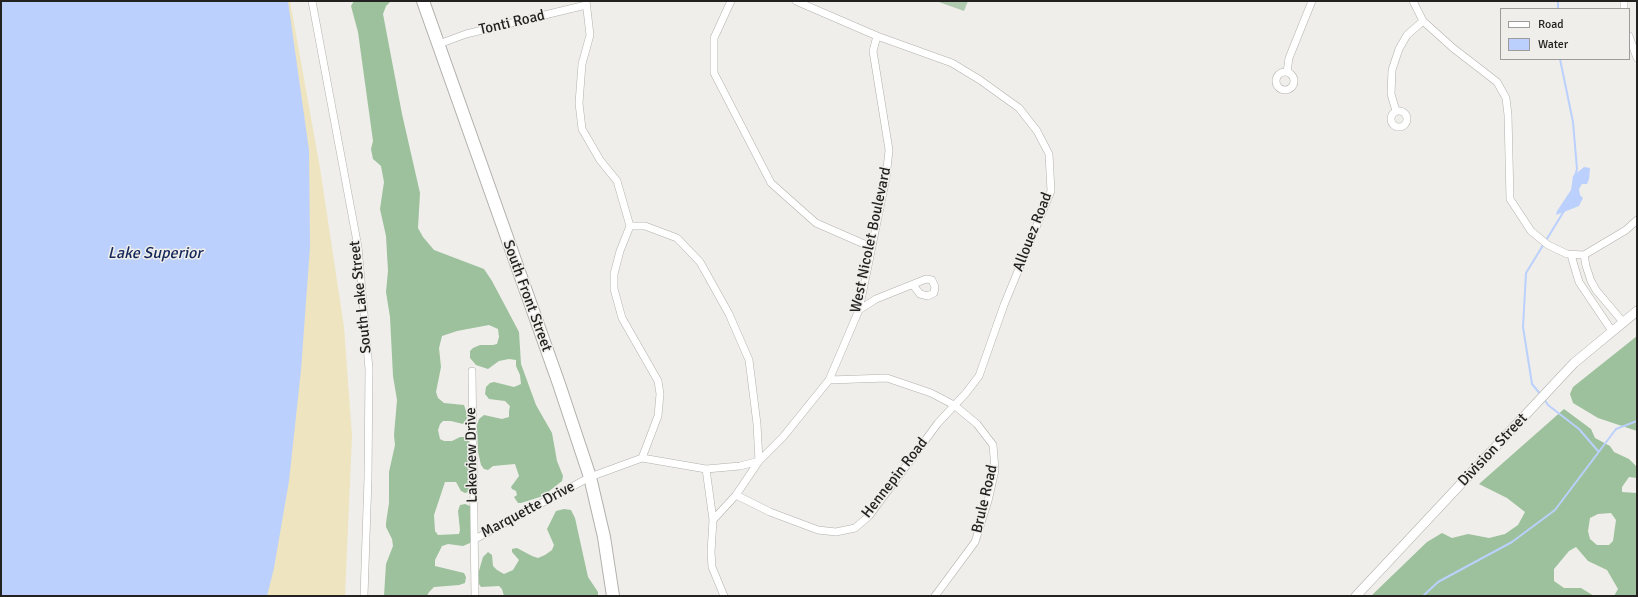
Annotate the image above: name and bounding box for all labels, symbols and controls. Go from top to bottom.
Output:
street label: Tonti Road [477,7,547,39]
legend [1500,8,1630,60]
text: Road [1538,17,1564,32]
text: Water [1538,37,1568,52]
street label: West Nicolet Boulevard [847,165,895,315]
street label: Allouez Road [1010,190,1056,274]
street label: South Front Street [498,238,556,354]
street label: South Lake Street [346,240,376,354]
water label: Lake Superior [108,244,202,264]
street label: Lakeview Drive [462,407,482,503]
street label: Division Street [1455,410,1531,490]
street label: Hennepin Road [858,434,932,522]
street label: Brule Road [968,463,1002,535]
street label: Marquette Drive [478,478,578,542]

